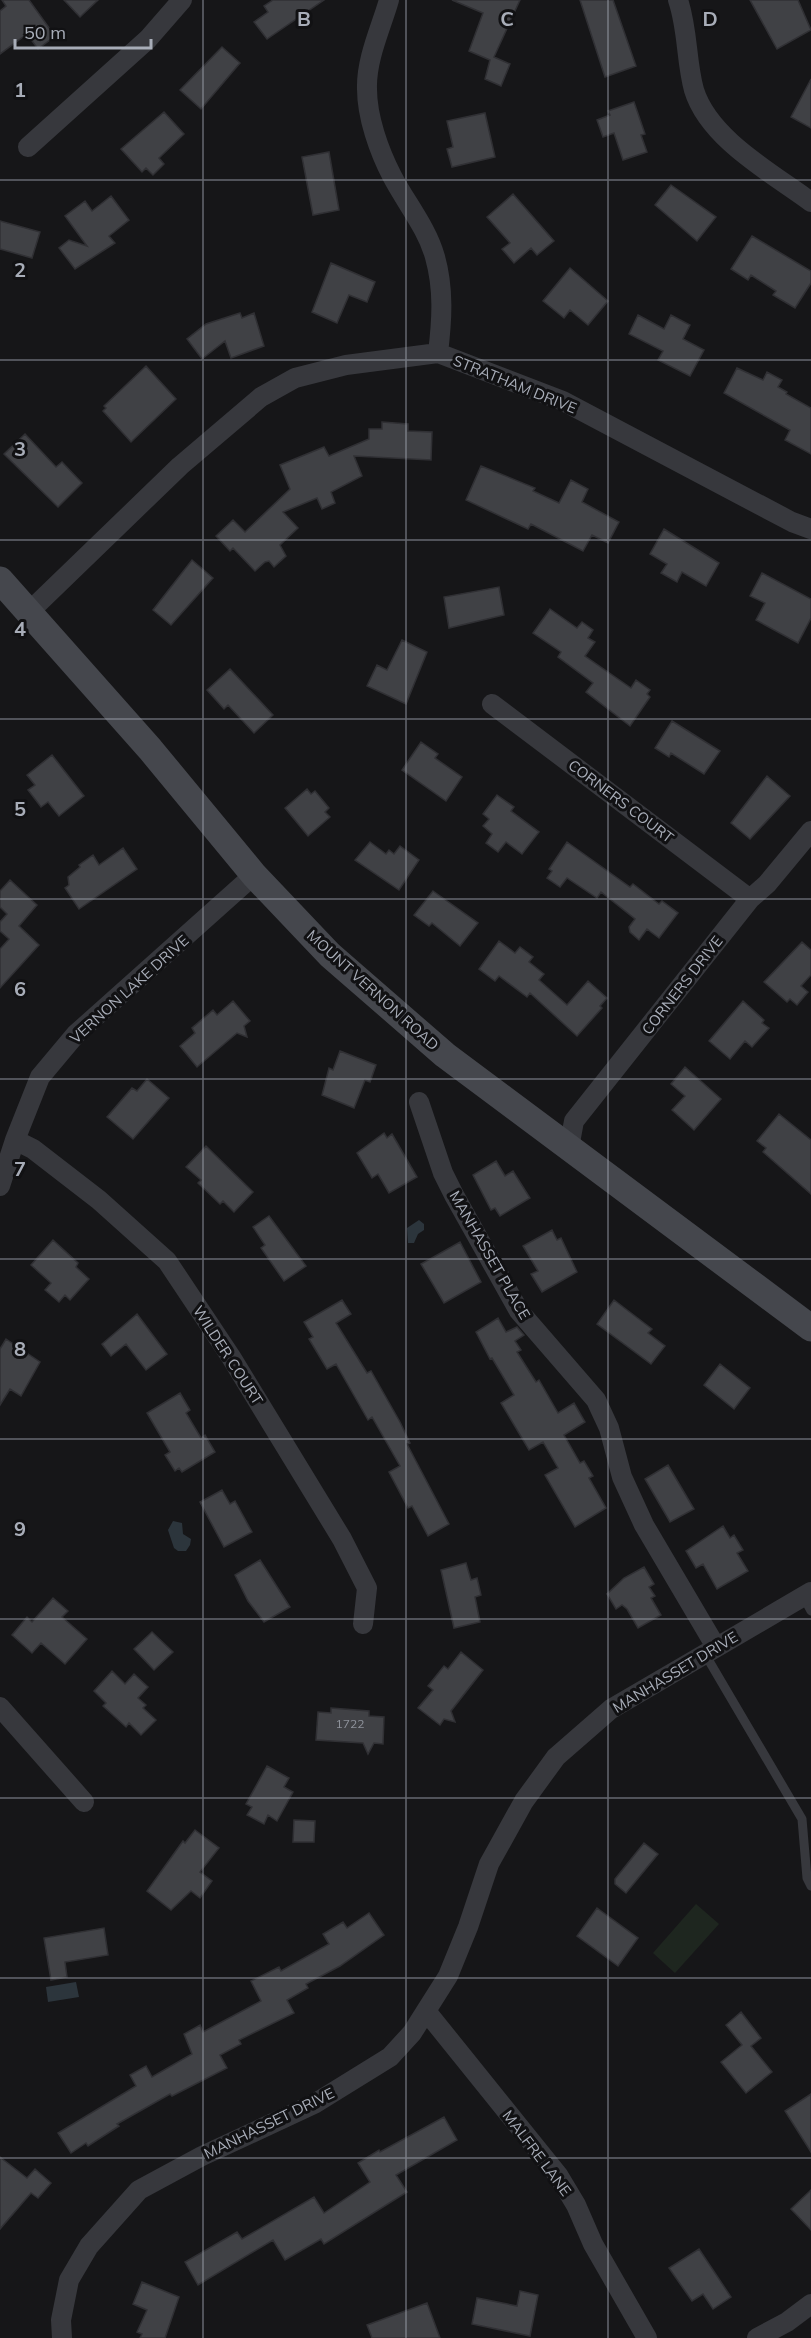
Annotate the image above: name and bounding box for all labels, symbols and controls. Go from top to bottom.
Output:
text: B [297,6,311,31]
text: C [500,6,514,31]
text: D [702,6,718,31]
scale bar [15,12,152,50]
text: 50 m [24,21,66,44]
text: 1 [14,77,26,102]
text: 2 [14,257,26,282]
street label: STRATHAM DRIVE [451,351,580,417]
text: 3 [14,436,26,461]
text: 4 [14,616,26,641]
street label: CORNERS COURT [565,755,677,847]
text: 5 [14,796,26,821]
street label: MOUNT VERNON ROAD [303,926,443,1054]
street label: VERNON LAKE DRIVE [66,930,193,1047]
street label: CORNERS DRIVE [637,932,727,1038]
text: 6 [14,976,26,1001]
text: 7 [14,1156,26,1181]
street label: MANHASSET PLACE [445,1187,535,1323]
street label: WILDER COURT [189,1302,267,1408]
text: 8 [14,1336,26,1361]
text: 9 [14,1516,26,1541]
street label: MANHASSET DRIVE [609,1627,741,1717]
house number: 1722 [336,1716,364,1731]
street label: MANHASSET DRIVE [201,2083,337,2163]
street label: MALFRE LANE [499,2106,576,2200]

